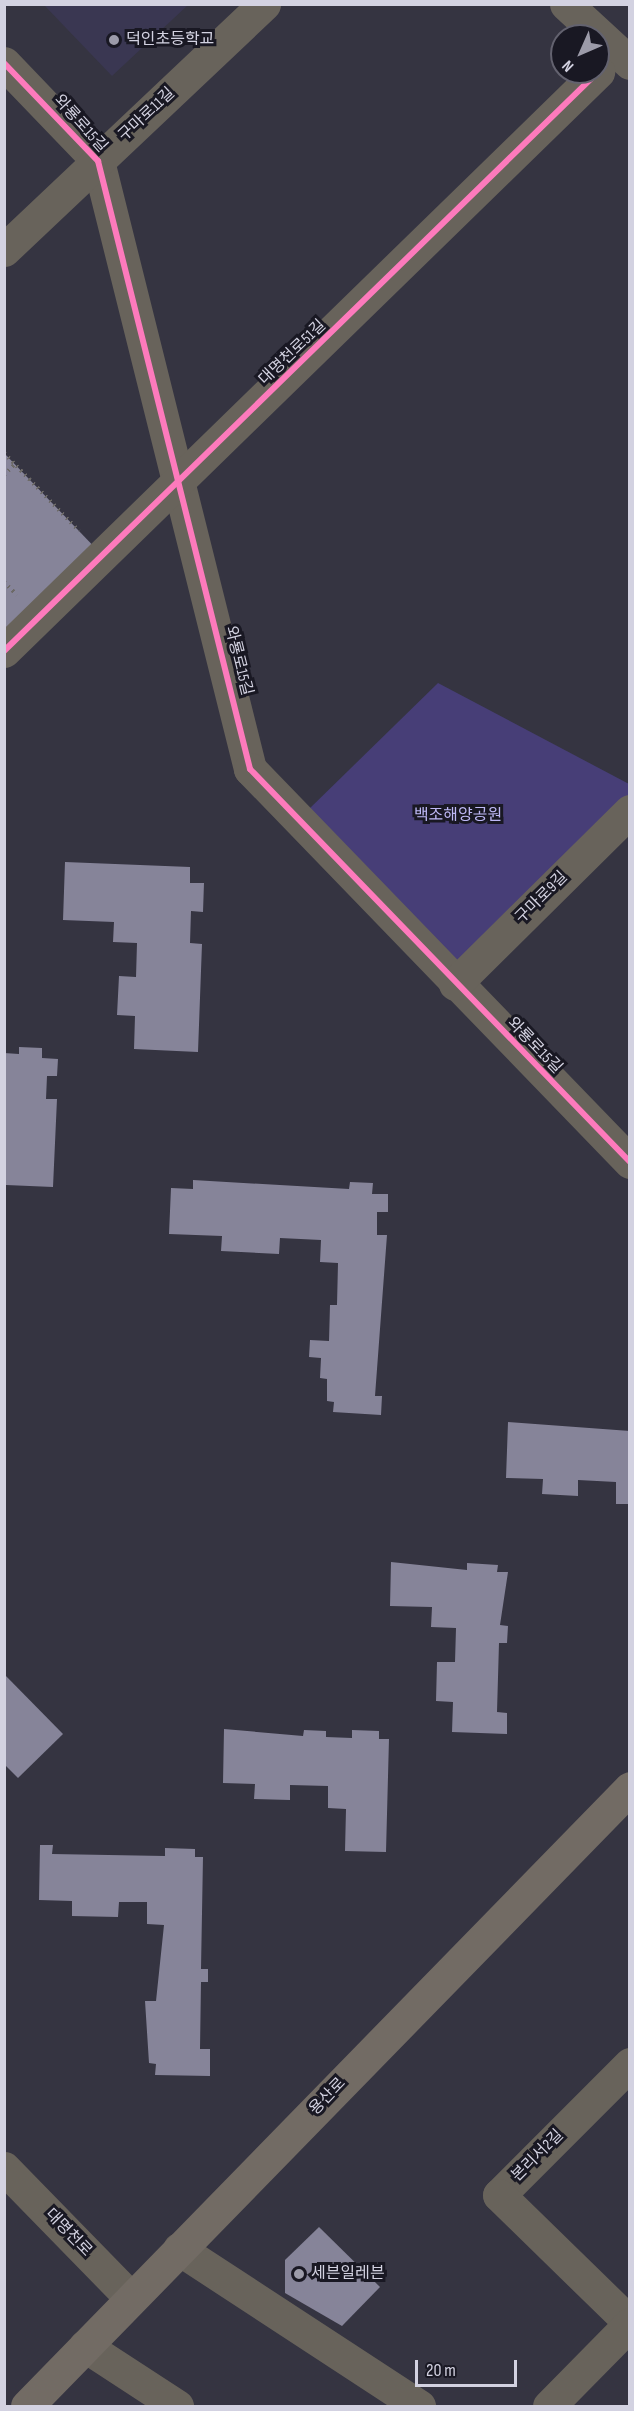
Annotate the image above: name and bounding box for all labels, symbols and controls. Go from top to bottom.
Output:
north arrow [550,24,610,84]
place label: 덕인초등학교 [126,30,214,50]
marker: 덕인초등학교 [107,33,121,47]
text: N [559,56,578,75]
street label: 구마로11길 [115,84,179,146]
street label: 와룡로15길 [49,91,111,157]
street label: 대명천로51길 [256,316,330,390]
street label: 와룡로15길 [220,624,256,698]
park label: 백조해양공원 [414,806,502,826]
street label: 구마로9길 [512,868,572,928]
street label: 와룡로15길 [502,1014,566,1078]
street label: 용산로 [306,2074,350,2120]
street label: 본리서2길 [508,2126,568,2186]
street label: 대명천로 [41,2205,95,2261]
place label: 세븐일레븐 [311,2264,385,2284]
marker: 세븐일레븐 [292,2267,306,2281]
scale bar [418,2348,520,2386]
text: 20 m [426,2360,456,2381]

